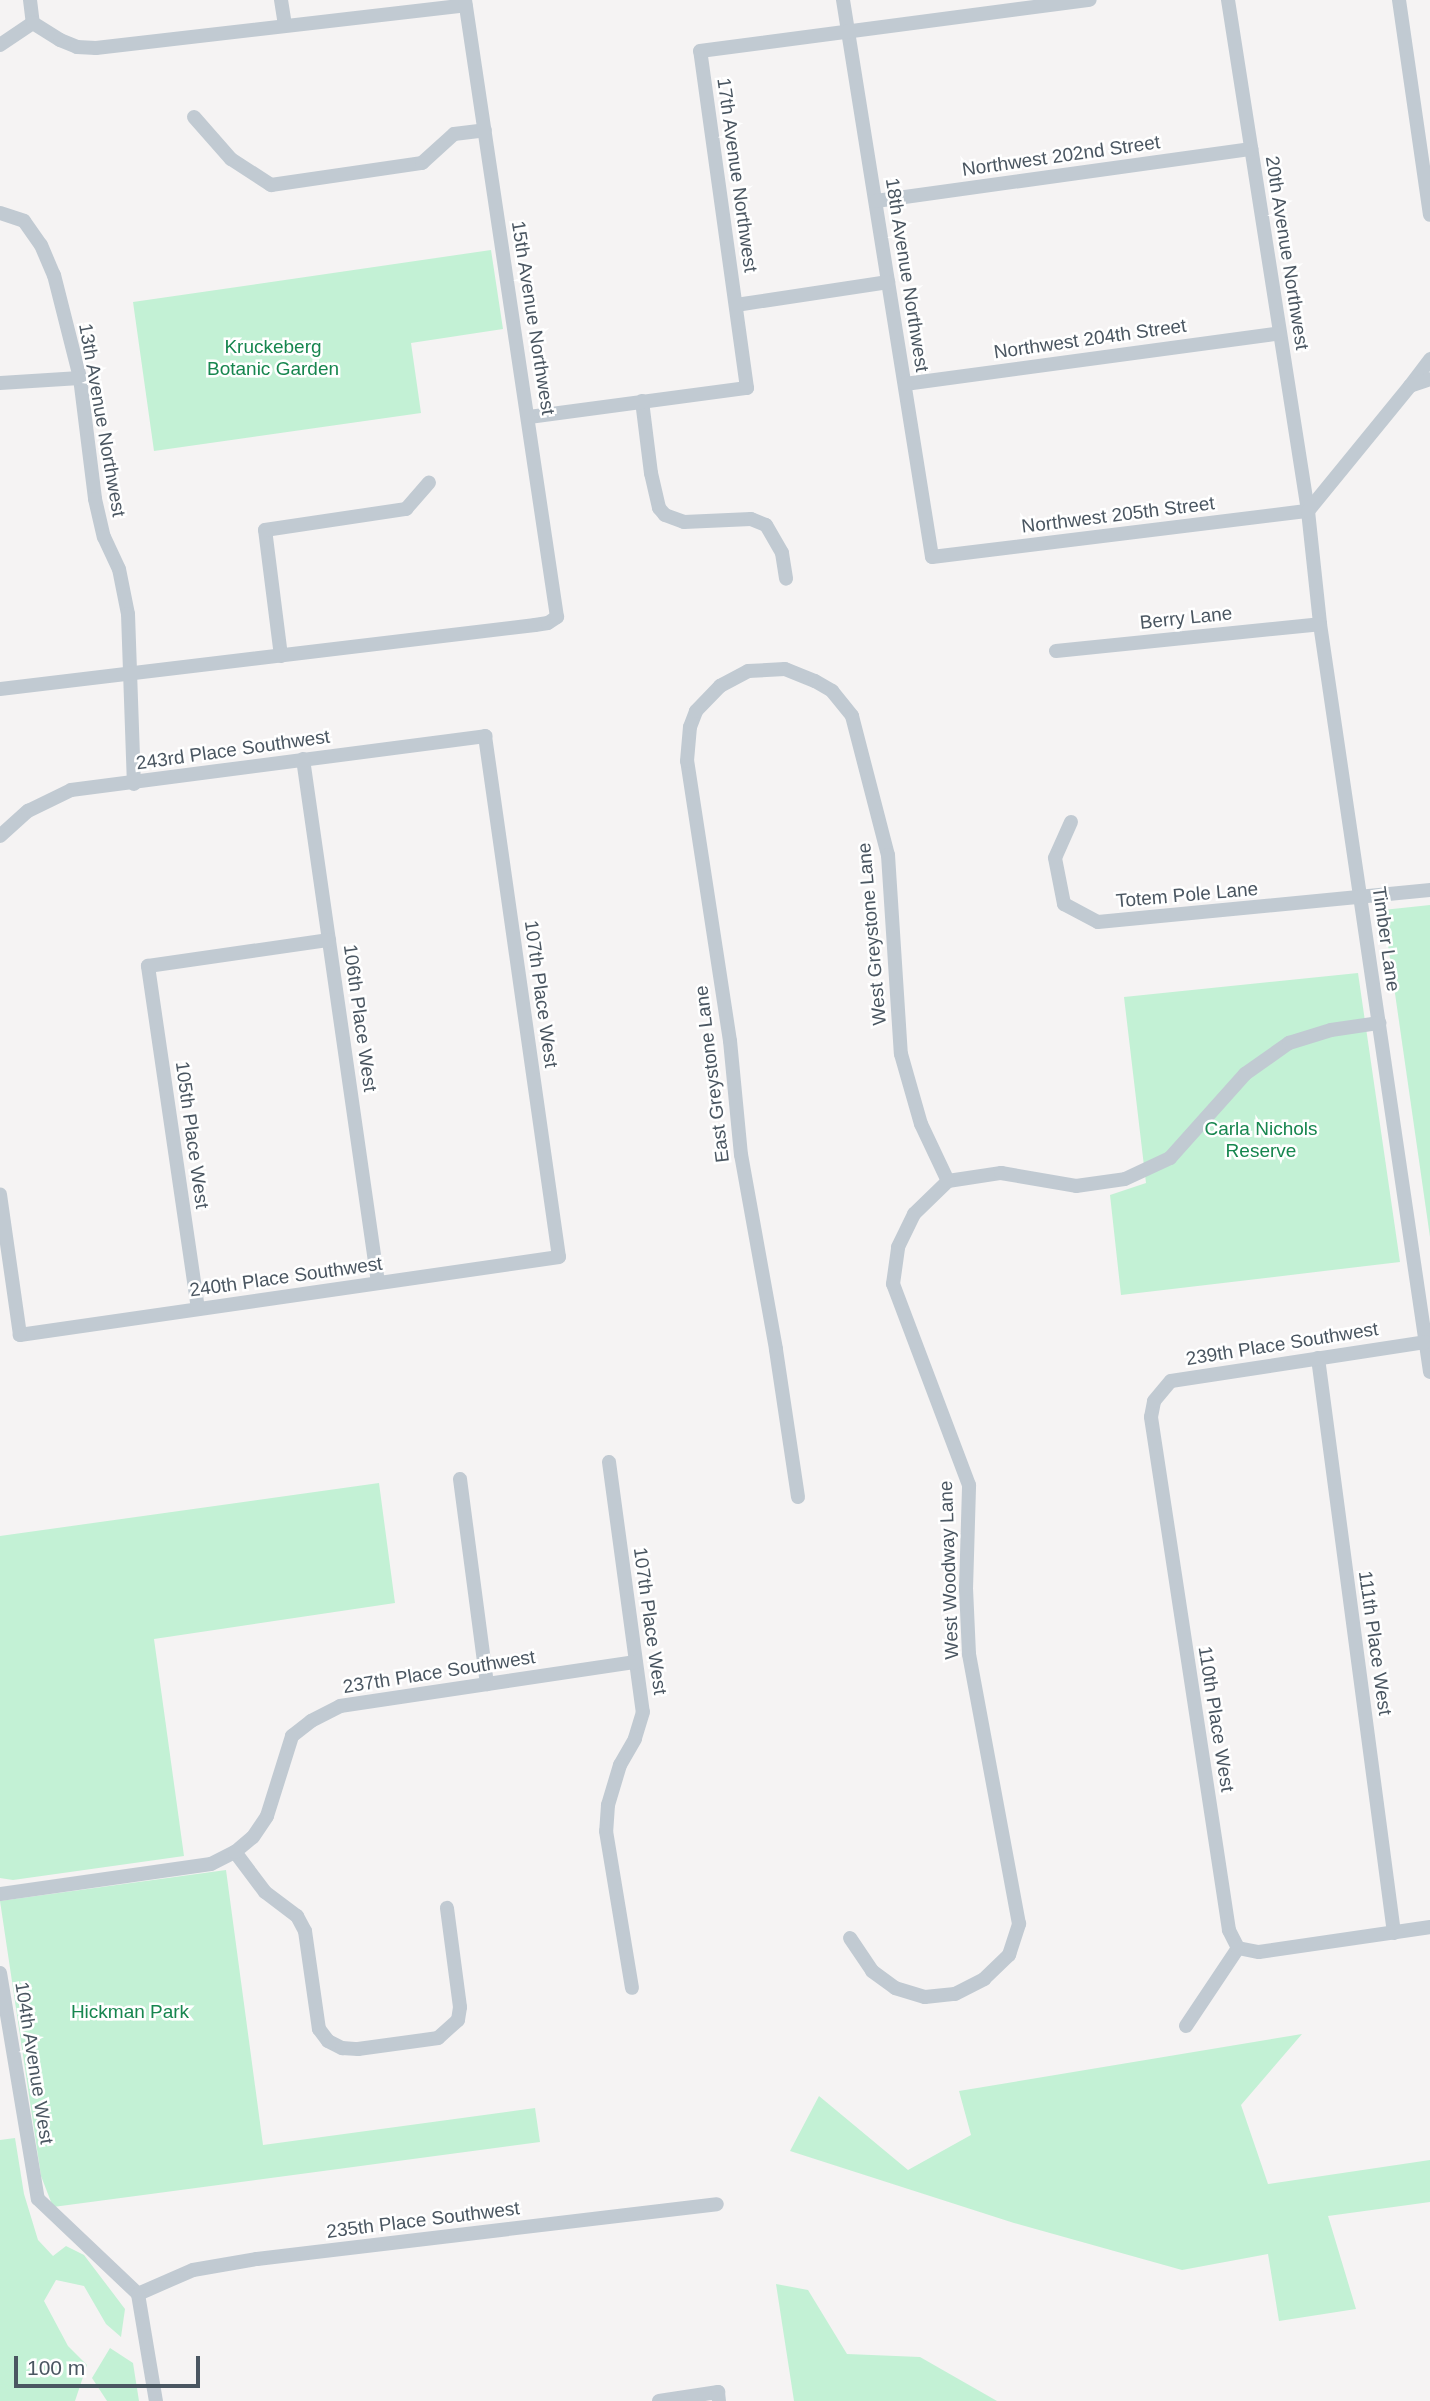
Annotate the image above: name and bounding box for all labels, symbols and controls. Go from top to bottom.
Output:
street label: 17th Avenue Northwest [712,76,762,274]
street label: Northwest 202nd Street [961,131,1161,181]
street label: 20th Avenue Northwest [1260,154,1314,352]
street label: 18th Avenue Northwest [880,176,934,374]
street label: 15th Avenue Northwest [506,219,560,417]
street label: Northwest 204th Street [992,314,1188,364]
street label: 13th Avenue Northwest [74,321,130,519]
park label: Kruckeberg Botanic Garden [207,336,339,380]
street label: Northwest 205th Street [1020,492,1216,538]
street label: Berry Lane [1139,602,1233,634]
street label: 243rd Place Southwest [135,725,331,775]
street label: West Greystone Lane [853,842,891,1026]
street label: Totem Pole Lane [1115,877,1259,913]
street label: Timber Lane [1367,885,1405,993]
street label: 107th Place West [519,919,563,1069]
street label: 106th Place West [338,943,382,1093]
street label: East Greystone Lane [690,984,734,1164]
street label: 105th Place West [170,1060,214,1210]
park label: Carla Nichols Reserve [1205,1118,1317,1162]
street label: 240th Place Southwest [188,1252,384,1302]
street label: 239th Place Southwest [1184,1318,1380,1370]
street label: West Woodway Lane [934,1480,964,1660]
street label: 107th Place West [628,1546,672,1696]
street label: 111th Place West [1354,1569,1396,1717]
street label: 110th Place West [1193,1645,1239,1793]
street label: 237th Place Southwest [341,1646,537,1698]
street label: 104th Avenue West [10,1980,58,2146]
park label: Hickman Park [71,2001,189,2023]
street label: 235th Place Southwest [325,2197,521,2243]
scale bar [18,2342,203,2386]
text: 100 m [27,2356,85,2379]

